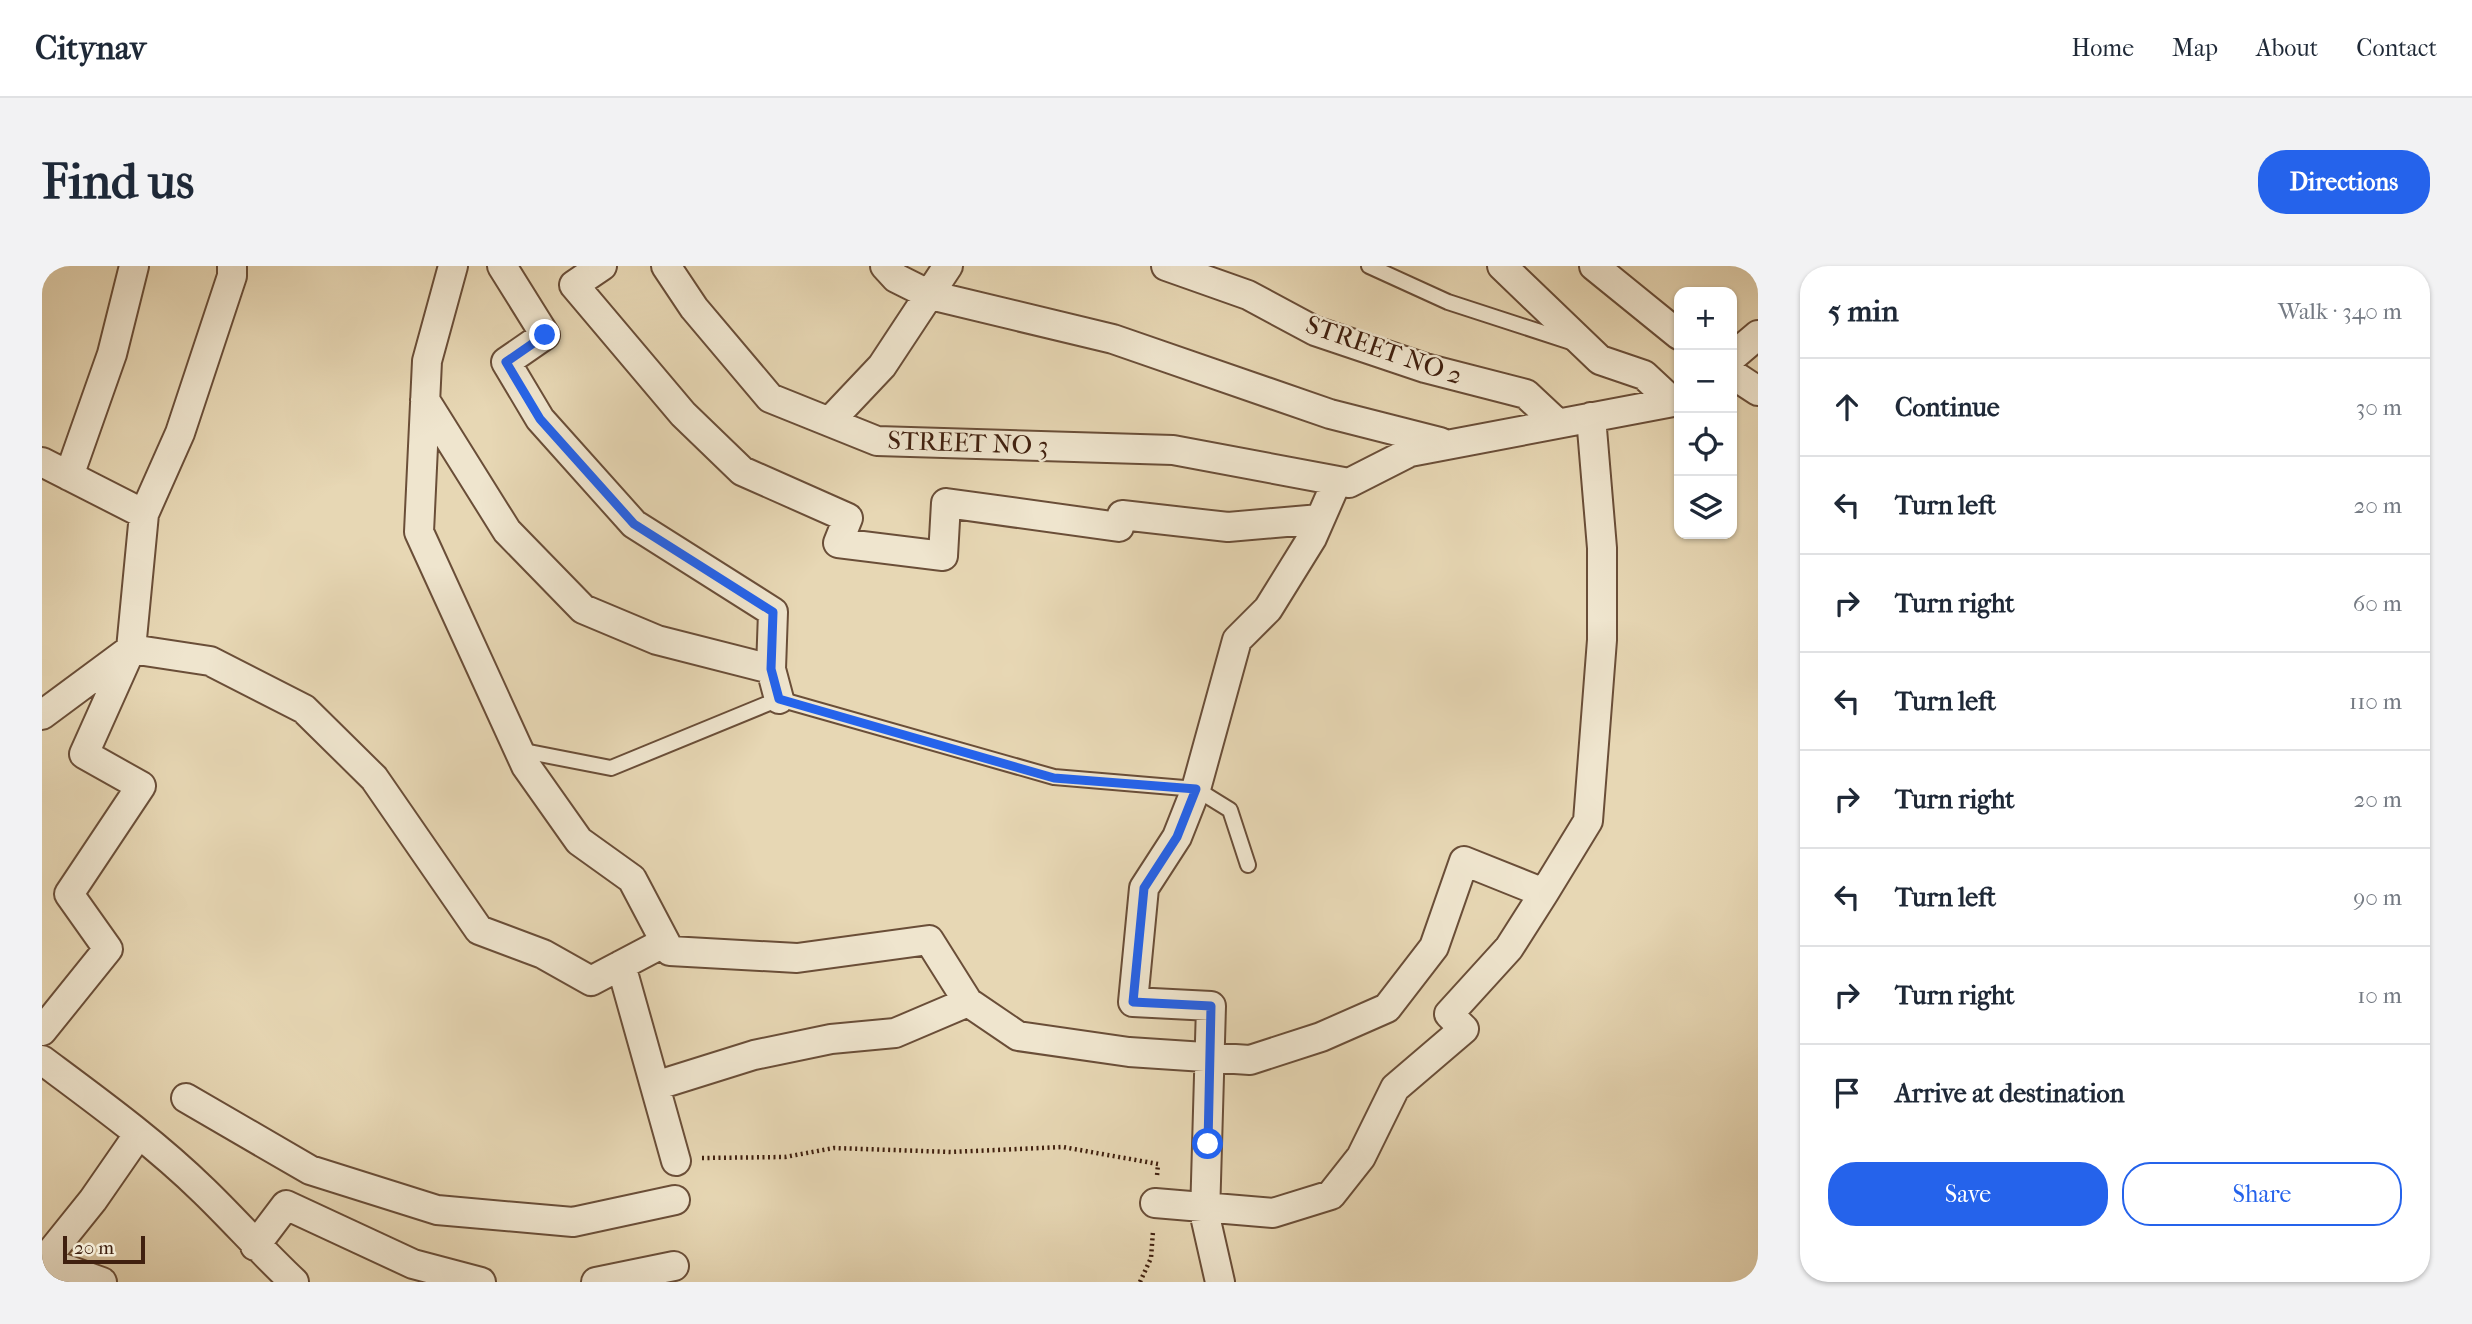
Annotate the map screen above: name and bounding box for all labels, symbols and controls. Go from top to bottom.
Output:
text: Citynav [35,29,146,68]
text: Home [2072,34,2134,62]
text: Map [2172,34,2218,62]
text: About [2256,34,2318,62]
text: Contact [2356,34,2437,62]
button: Directions [2258,150,2430,214]
text: Find us [42,153,194,211]
map controls [1674,287,1737,539]
button: + [1674,287,1737,350]
text: 5 min [1828,294,1899,329]
text: Walk · 340 m [2278,298,2402,325]
street label: STREET NO 2 [1302,309,1466,391]
route end [529,319,560,350]
button: − [1674,350,1737,413]
icon: ahead [1828,388,1866,426]
text: Continue [1895,392,2000,423]
text: 30 m [2356,394,2402,421]
button: locate [1674,413,1737,476]
street label: STREET NO 3 [887,425,1049,461]
button: layers [1674,476,1737,539]
icon: left [1828,486,1866,524]
text: Turn left [1895,490,1996,521]
text: 20 m [2353,492,2402,519]
icon: right [1828,584,1866,622]
text: Turn right [1895,588,2015,619]
text: 60 m [2353,590,2402,617]
icon: left [1828,682,1866,720]
text: Turn left [1895,686,1996,717]
text: 110 m [2349,688,2402,715]
icon: right [1828,780,1866,818]
text: Turn right [1895,784,2015,815]
text: 20 m [2353,786,2402,813]
icon: left [1828,878,1866,916]
text: Turn left [1895,882,1996,913]
text: 90 m [2353,884,2402,911]
icon: right [1828,976,1866,1014]
text: Turn right [1895,980,2015,1011]
text: 10 m [2357,982,2402,1009]
icon: arrive [1828,1074,1866,1112]
text: Arrive at destination [1895,1078,2125,1109]
route start [1192,1128,1223,1159]
button: Save [1828,1162,2108,1226]
button: Share [2122,1162,2402,1226]
scale bar [63,1233,145,1265]
text: 20 m [74,1237,114,1259]

